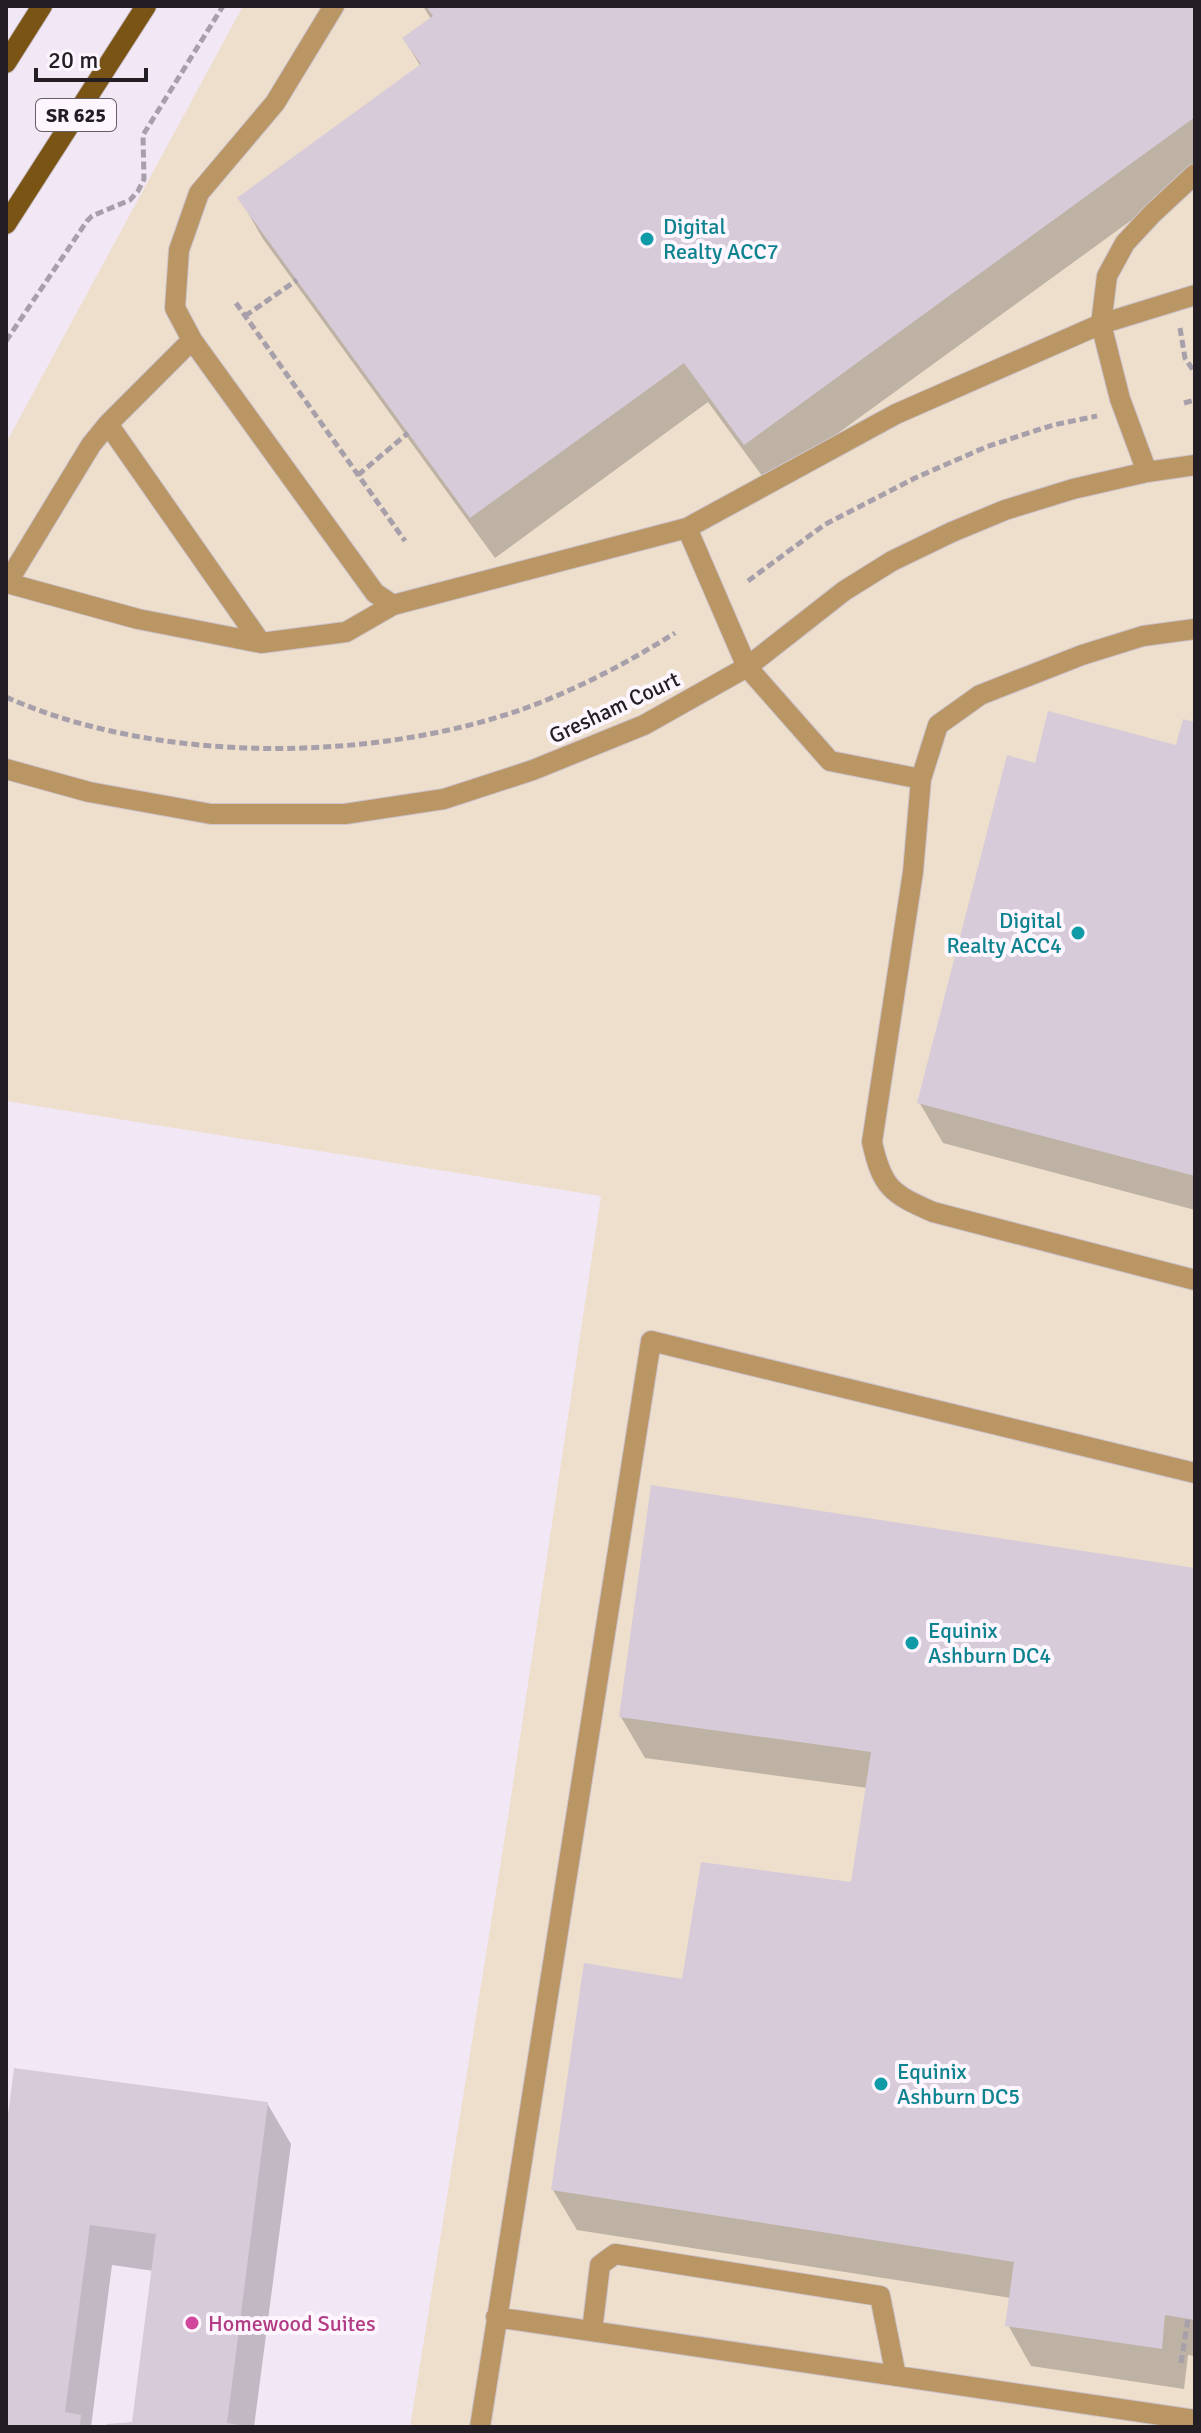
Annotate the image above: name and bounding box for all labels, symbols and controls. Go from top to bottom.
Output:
scale bar [36,32,146,82]
text: 20 m [48,45,98,75]
road number: SR 625 [36,99,116,131]
place label: Digital Realty ACC7 [663,213,779,265]
marker: Digital Realty ACC7 [638,230,656,248]
street label: Gresham Court [545,665,684,749]
place label: Digital Realty ACC4 [946,907,1062,959]
marker: Digital Realty ACC4 [1069,924,1087,942]
place label: Equinix Ashburn DC4 [928,1617,1051,1669]
marker: Equinix Ashburn DC4 [903,1634,921,1652]
place label: Equinix Ashburn DC5 [897,2058,1020,2110]
marker: Equinix Ashburn DC5 [872,2075,890,2093]
place label: Homewood Suites [208,2310,376,2337]
marker: Homewood Suites [183,2314,201,2332]

